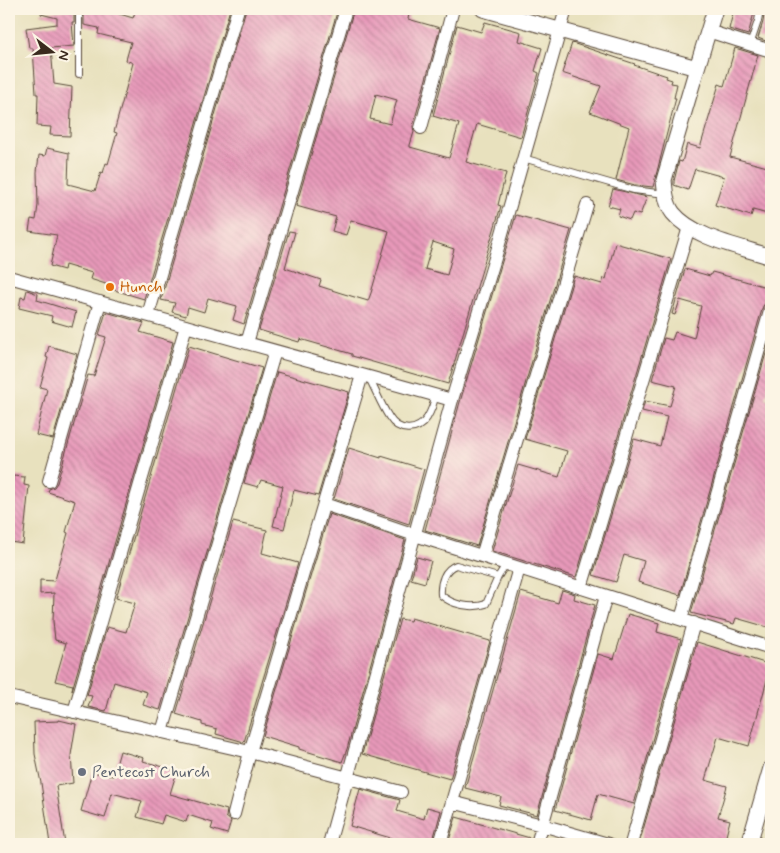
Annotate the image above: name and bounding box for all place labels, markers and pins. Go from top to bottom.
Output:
place label: Hunch [120,277,163,298]
marker: Hunch [104,281,116,293]
place label: Pentecost Church [92,762,210,783]
marker: Pentecost Church [76,766,88,778]

